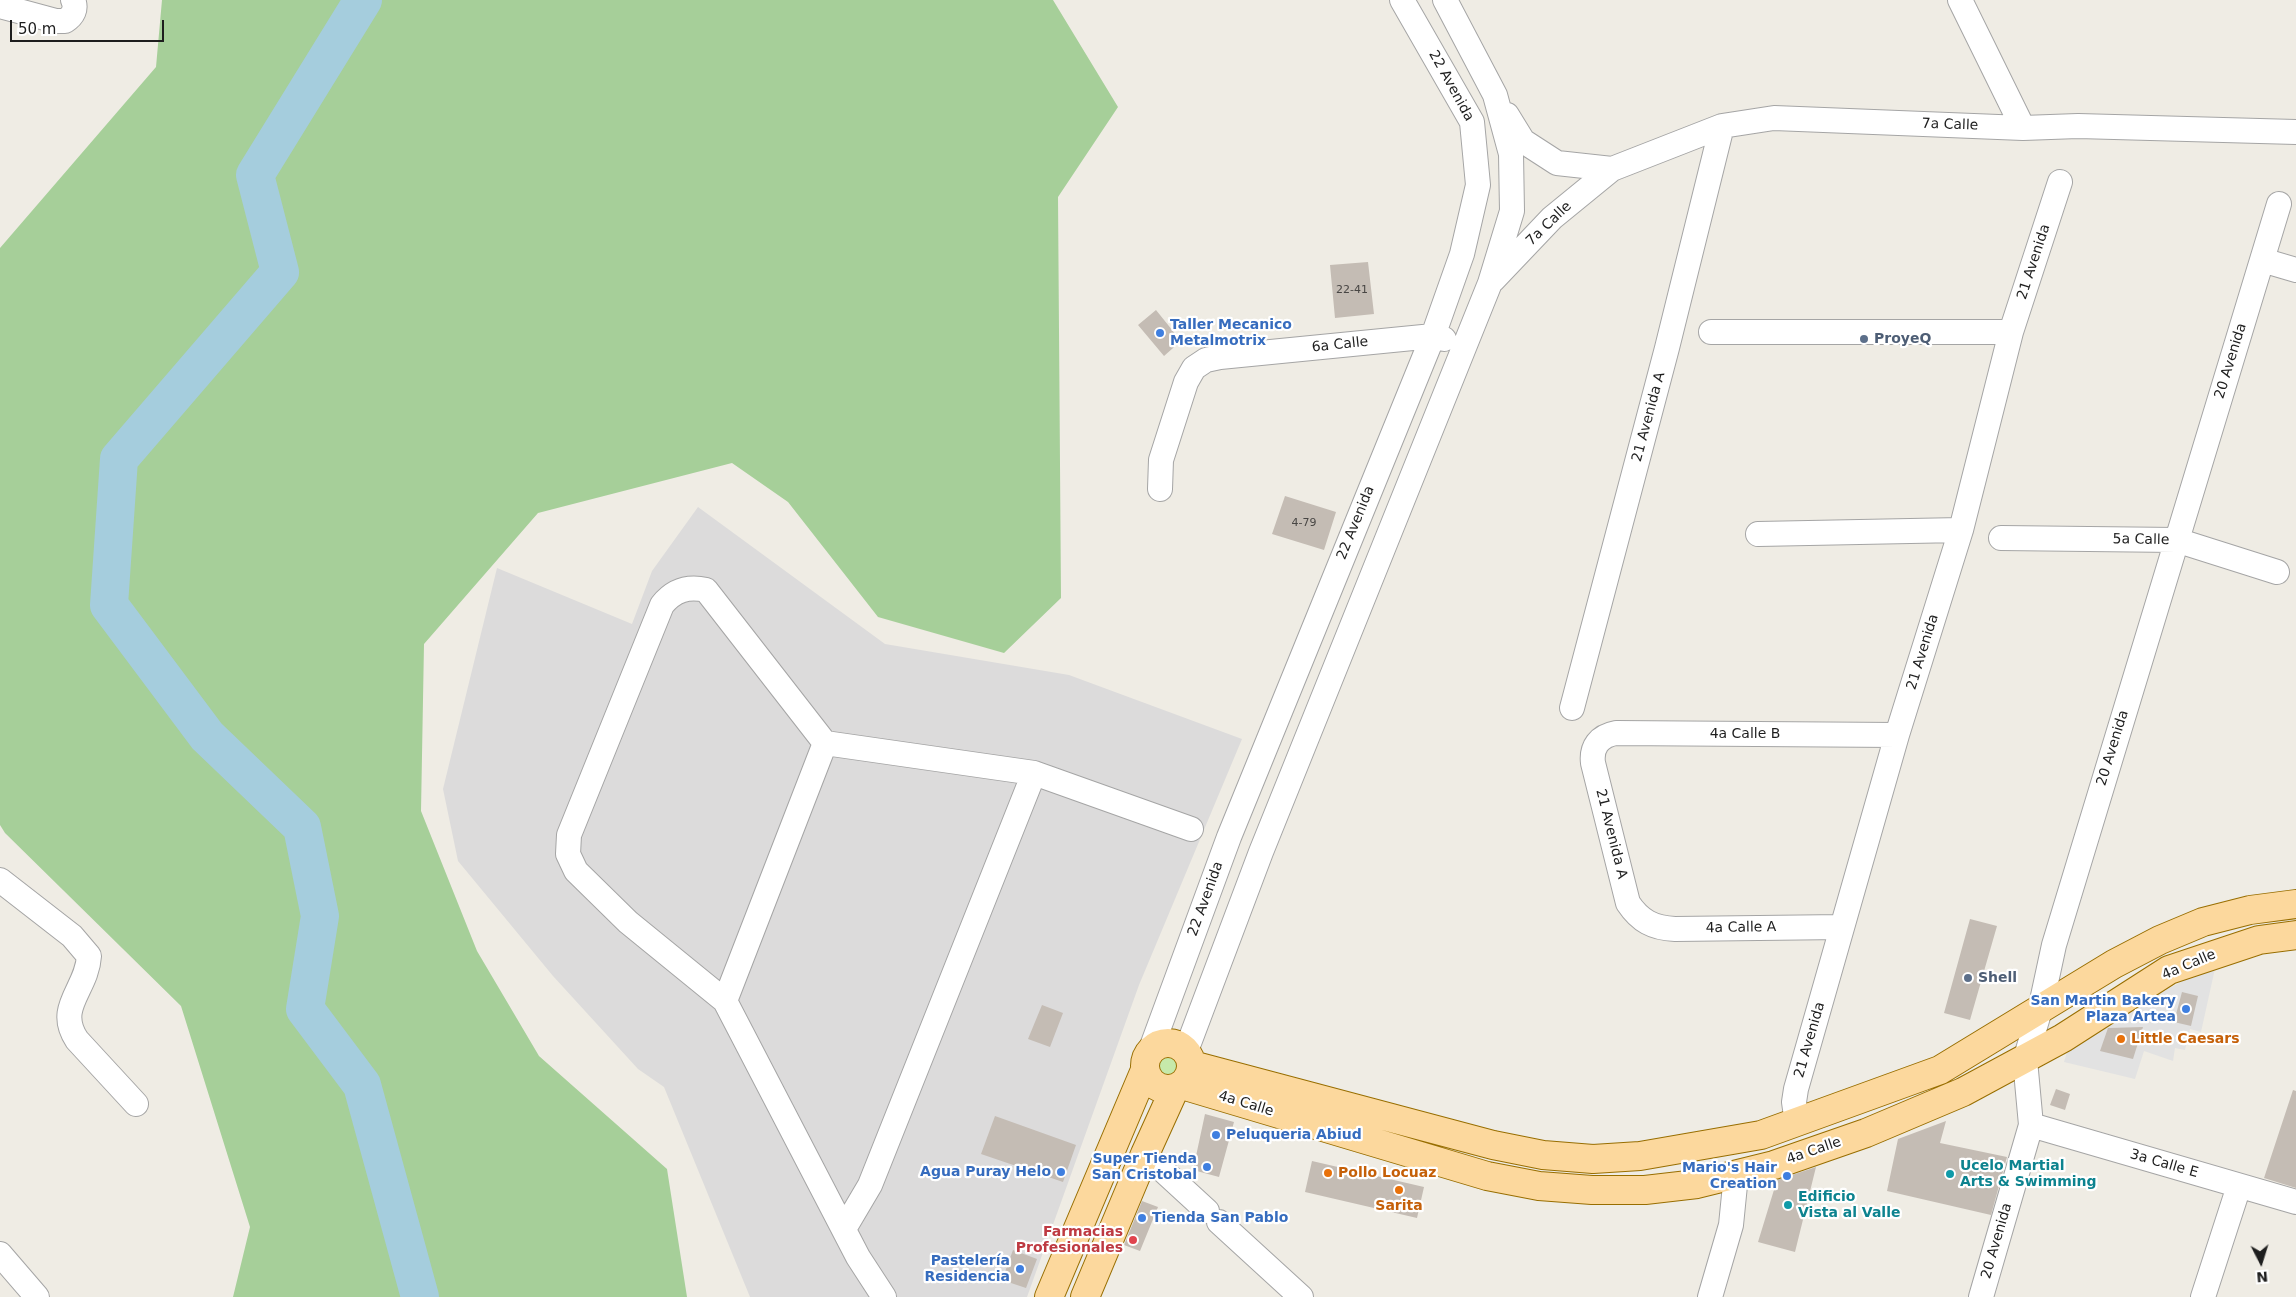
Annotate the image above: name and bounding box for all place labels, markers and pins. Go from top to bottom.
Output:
place label: Taller Mecanico Metalmotrix [1170,317,1292,350]
marker: Taller Mecanico Metalmotrix [1154,327,1166,339]
place label: ProyeQ [1874,331,1931,347]
marker: ProyeQ [1858,333,1870,345]
place label: Shell [1978,970,2017,986]
marker: Shell [1962,972,1974,984]
place label: San Martin Bakery Plaza Artea [2030,993,2176,1026]
marker: San Martin Bakery Plaza Artea [2180,1003,2192,1015]
place label: Little Caesars [2131,1031,2240,1047]
marker: Little Caesars [2115,1033,2127,1045]
place label: Peluqueria Abiud [1226,1127,1362,1143]
marker: Peluqueria Abiud [1210,1129,1222,1141]
place label: Super Tienda San Cristobal [1092,1151,1197,1184]
place label: Ucelo Martial Arts & Swimming [1960,1158,2096,1190]
place label: Mario's Hair Creation [1682,1160,1777,1192]
marker: Super Tienda San Cristobal [1201,1161,1213,1173]
place label: Agua Puray Helo [920,1164,1051,1180]
place label: Pollo Locuaz [1338,1165,1436,1181]
marker: Agua Puray Helo [1055,1166,1067,1178]
marker: Pollo Locuaz [1322,1167,1334,1179]
marker: Ucelo Martial Arts & Swimming [1944,1168,1956,1180]
marker: Mario's Hair Creation [1781,1170,1793,1182]
marker: Sarita [1393,1184,1405,1196]
place label: Edificio Vista al Valle [1798,1189,1900,1222]
place label: Sarita [1375,1198,1423,1214]
marker: Edificio Vista al Valle [1782,1199,1794,1211]
place label: Tienda San Pablo [1152,1210,1288,1226]
marker: Tienda San Pablo [1136,1212,1148,1224]
place label: Farmacias Profesionales [1016,1224,1123,1256]
marker: Farmacias Profesionales [1127,1234,1139,1246]
place label: Pastelería Residencia [925,1253,1010,1285]
marker: Pastelería Residencia [1014,1263,1026,1275]

